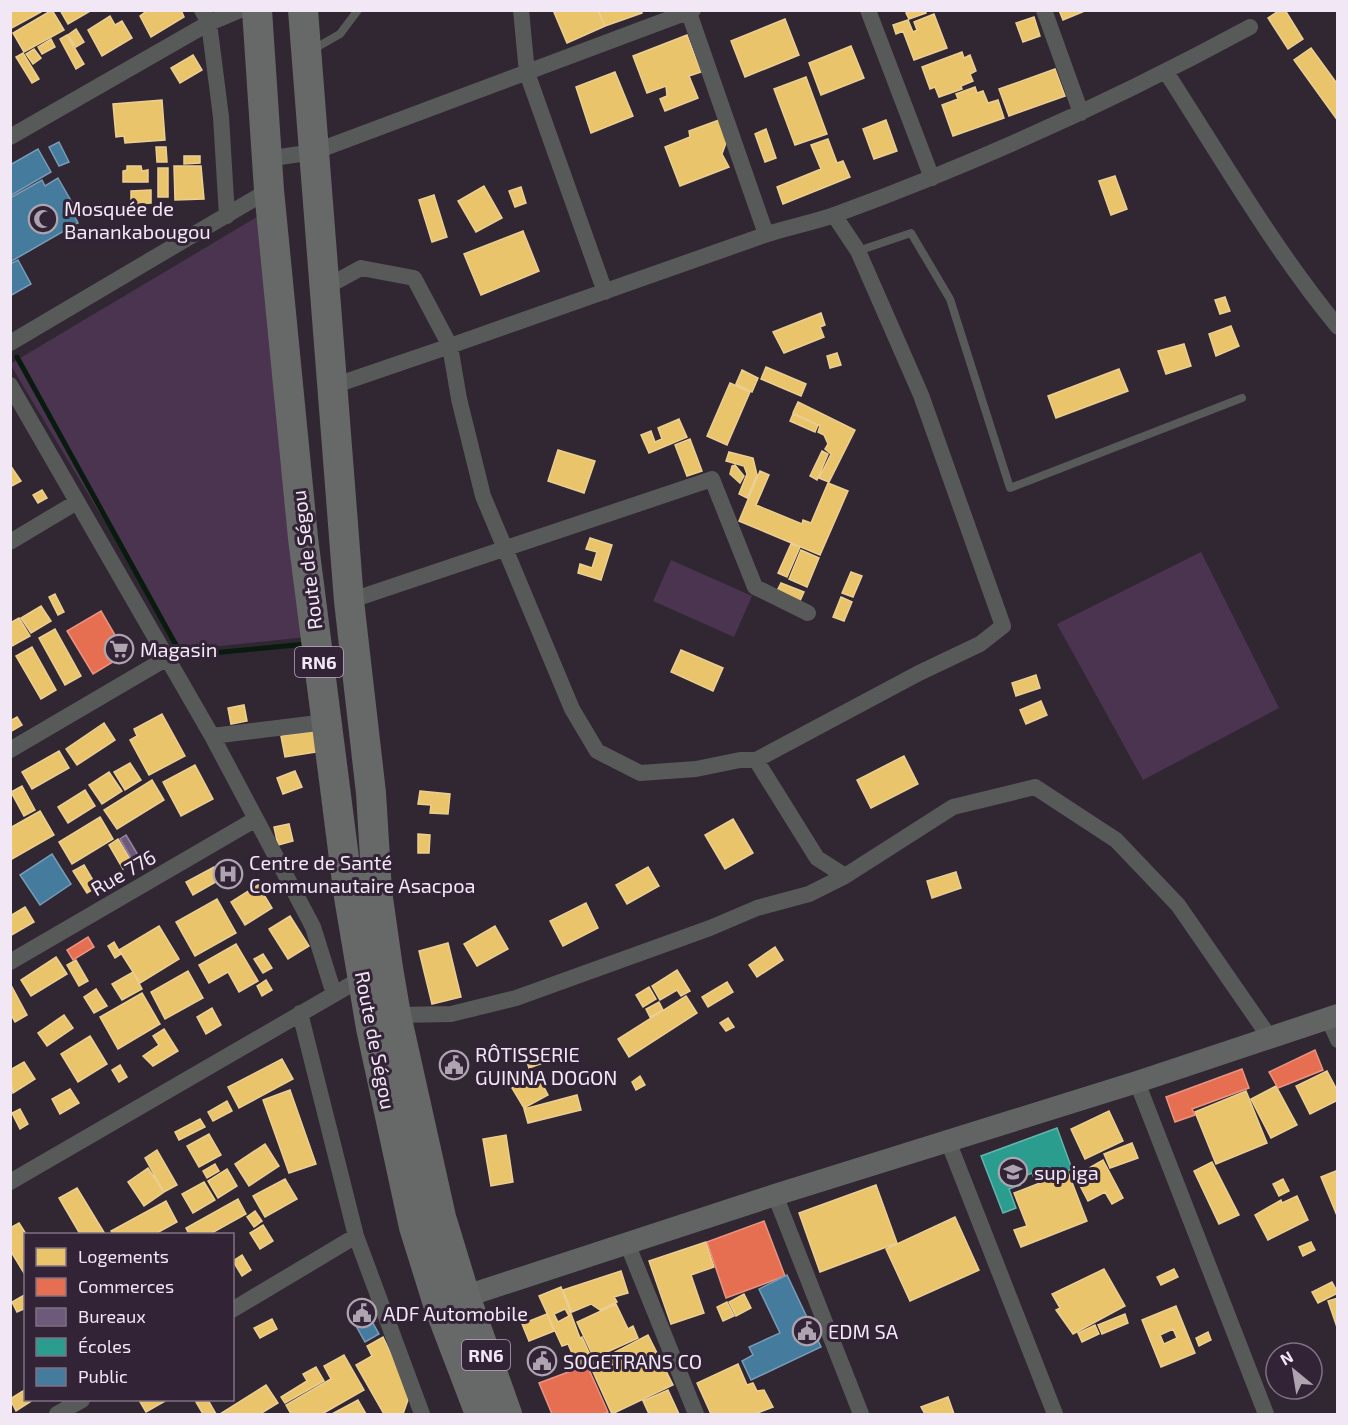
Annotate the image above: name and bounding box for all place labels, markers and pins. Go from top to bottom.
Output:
place label: Mosquée de Banankabougou [64,196,211,243]
mosque icon: Mosquée de Banankabougou [27,203,59,235]
supermarket icon: Magasin [103,633,135,665]
place label: Magasin [140,637,217,661]
place label: Centre de Santé Communautaire Asacpoa [249,850,476,897]
hospital icon: Centre de Santé Communautaire Asacpoa [212,858,244,890]
place label: RÔTISSERIE GUINNA DOGON [475,1042,617,1089]
public building icon: RÔTISSERIE GUINNA DOGON [438,1049,470,1081]
school or university icon: sup iga [997,1156,1029,1188]
place label: sup iga [1034,1160,1099,1184]
public building icon: ADF Automobile [346,1297,378,1329]
place label: ADF Automobile [383,1301,528,1325]
public building icon: EDM SA [791,1315,823,1347]
place label: EDM SA [828,1319,899,1343]
public building icon: SOGETRANS CO [526,1345,558,1377]
place label: SOGETRANS CO [563,1349,702,1373]

